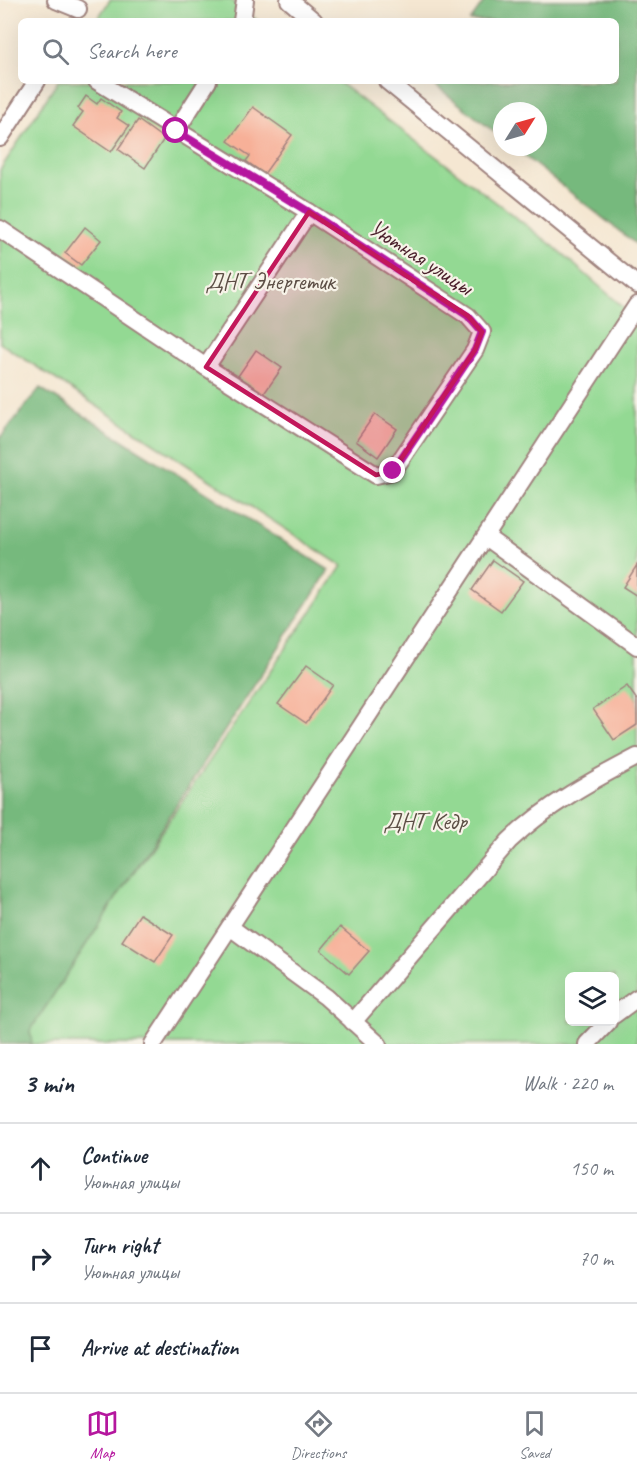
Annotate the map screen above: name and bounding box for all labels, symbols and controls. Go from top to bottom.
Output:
search box [18,18,619,84]
icon: search [39,35,72,68]
text: Search here [87,37,177,65]
north arrow [493,102,547,156]
route start [162,117,188,143]
street label: Уютная улицы [363,212,480,303]
park label: ДНТ Энергетик [205,266,337,296]
route end [379,457,405,483]
park label: ДНТ Кедр [383,806,469,836]
map controls [565,972,619,1026]
button: layers [565,972,619,1026]
text: 3 min [24,1067,74,1100]
text: Walk · 220 m [523,1071,613,1096]
text: Continue [81,1142,147,1170]
icon: ahead [24,1152,57,1185]
text: 150 m [570,1156,613,1181]
text: Уютная улицы [81,1170,179,1195]
text: Turn right [81,1232,158,1260]
icon: right [24,1242,57,1275]
text: 70 m [579,1246,613,1271]
text: Уютная улицы [81,1260,179,1285]
icon: arrive [24,1332,57,1365]
text: Arrive at destination [81,1334,238,1362]
tab: Map [86,1407,119,1463]
tab: Directions [291,1407,346,1463]
tab: Saved [518,1407,551,1463]

